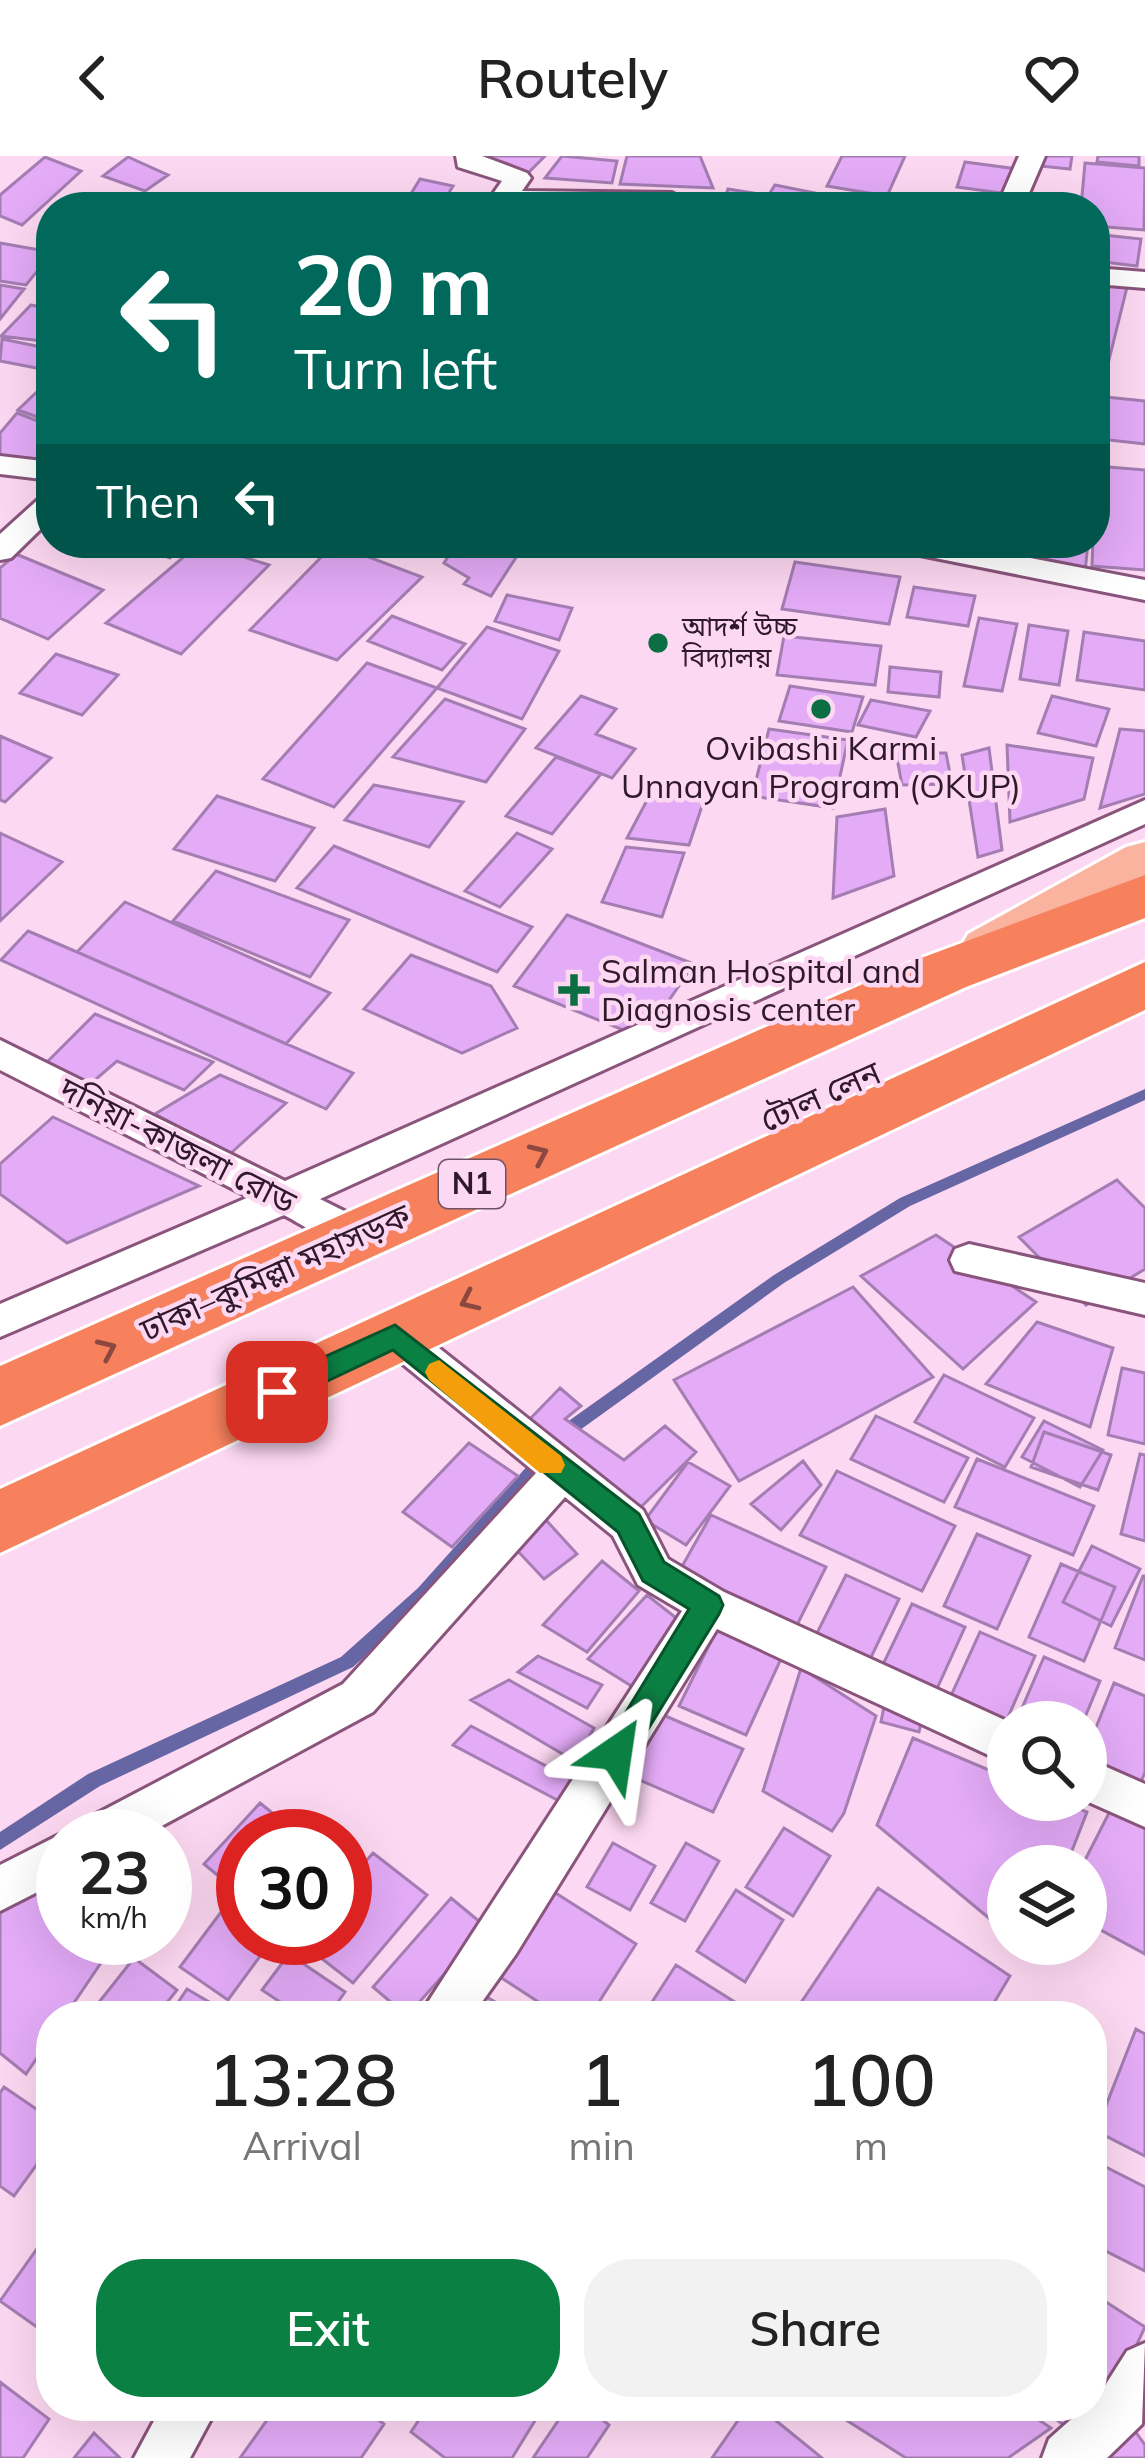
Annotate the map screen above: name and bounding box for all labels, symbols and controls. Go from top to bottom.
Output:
text: Routely [477,44,668,112]
icon: back [60,45,126,111]
icon: heart [1019,45,1085,111]
text: 20 m [294,231,493,336]
icon: left [96,240,252,396]
text: Turn left [294,335,497,403]
icon: left [224,468,290,534]
text: Then [96,473,200,529]
place label: আদর্শ উচ্চ বিদ্যালয় [681,609,798,674]
marker: আদর্শ উচ্চ বিদ্যালয় [645,630,671,656]
marker: Ovibashi Karmi Unnayan Program (OKUP) [808,696,834,722]
place label: Ovibashi Karmi Unnayan Program (OKUP) [621,727,1021,806]
place label: Salman Hospital and Diagnosis center [601,950,921,1029]
marker: Salman Hospital and Diagnosis center [558,974,590,1006]
street label: টোল লেন [753,1050,887,1140]
street label: দনিয়া-কাজলা রোড [52,1067,304,1222]
one-way arrow [526,1144,548,1168]
road number: N1 [439,1160,505,1208]
street label: ঢাকা–কুমিল্লা মহাসড়ক [133,1193,416,1350]
one-way arrow [460,1287,481,1311]
one-way arrow [94,1339,116,1363]
pin [226,1341,328,1443]
icon: arrive [244,1359,310,1425]
position arrow [553,1690,679,1816]
map controls [987,1701,1107,1965]
button: search [987,1701,1107,1821]
speed limit sign: 30 [216,1809,372,1965]
text: 23 [78,1834,150,1909]
button: layers [987,1845,1107,1965]
text: km/h [80,1898,148,1936]
text: 13:28 [207,2034,397,2124]
text: 1 [580,2034,623,2124]
text: 100 [806,2034,936,2124]
text: Arrival [243,2121,362,2170]
text: min [568,2121,635,2170]
text: m [854,2121,888,2170]
button: Exit [96,2259,560,2397]
button: Share [584,2259,1047,2397]

